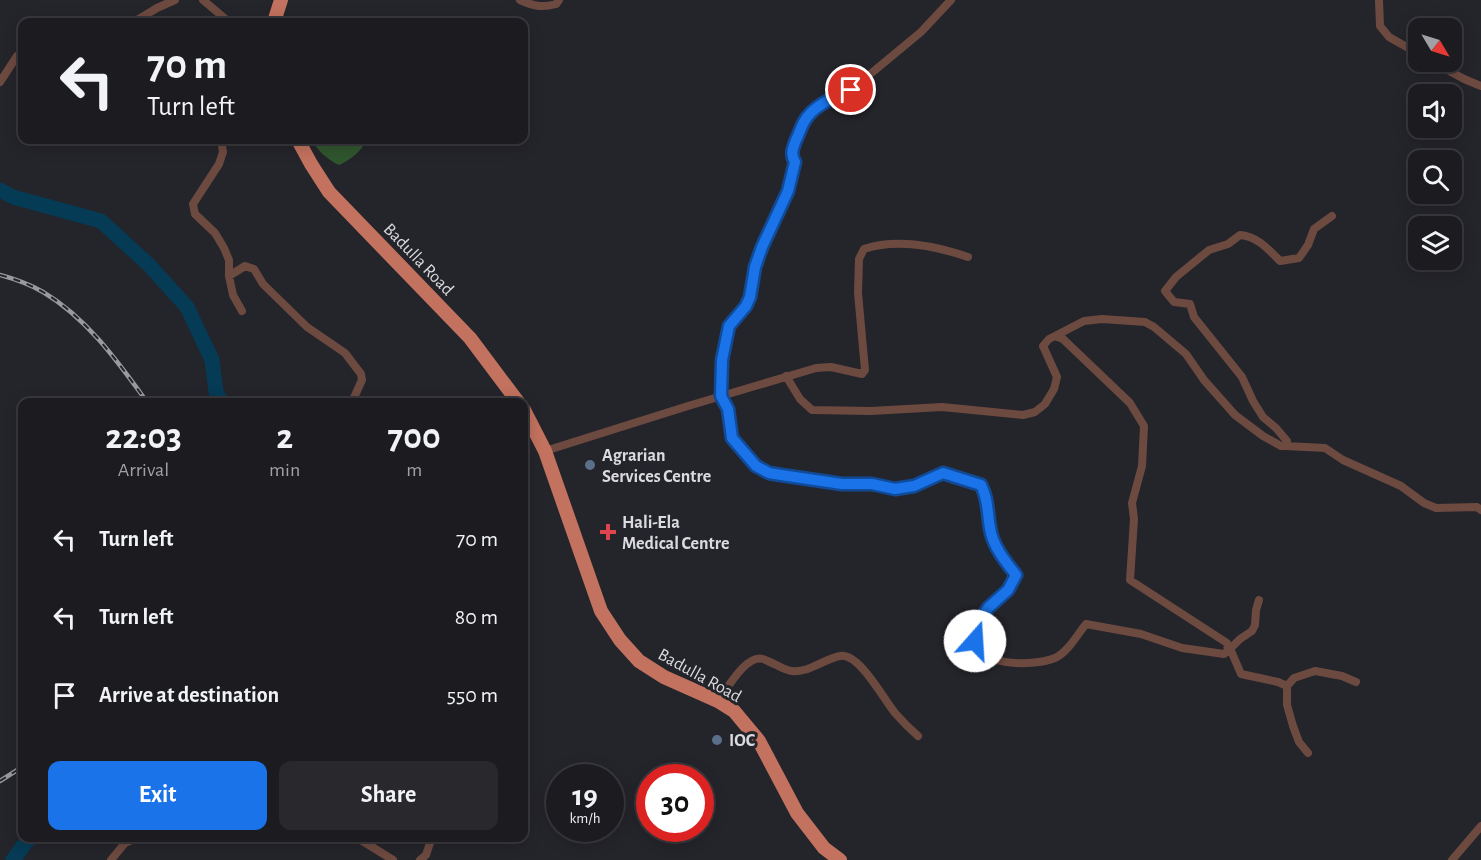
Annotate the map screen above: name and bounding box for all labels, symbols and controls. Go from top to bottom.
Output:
north arrow [1408,18,1462,72]
map controls [1408,18,1462,270]
icon: left [48,42,126,120]
text: 70 m [147,44,227,86]
pin [825,64,876,115]
icon: arrive [834,73,867,106]
button: sound [1408,84,1462,138]
text: Turn left [147,93,235,120]
button: search [1408,150,1462,204]
button: layers [1408,216,1462,270]
street label: Badulla Road [380,220,457,299]
text: 22:03 [105,419,182,455]
text: 2 [276,419,293,455]
text: 700 [388,419,441,455]
place label: Agrarian Services Centre [602,447,711,486]
marker: Agrarian Services Centre [583,458,597,472]
text: Arrival [118,460,169,480]
text: min [269,460,300,480]
text: m [406,460,422,480]
place label: Hali-Ela Medical Centre [622,514,729,553]
icon: left [48,523,81,556]
marker: Hali-Ela Medical Centre [599,523,617,541]
text: Turn left [99,528,173,550]
text: 70 m [456,528,498,550]
icon: left [48,601,81,634]
text: Turn left [99,606,173,628]
text: 80 m [455,606,498,628]
position arrow [943,609,1007,673]
street label: Badulla Road [655,646,744,706]
icon: arrive [48,679,81,712]
text: Arrive at destination [99,684,279,706]
text: 550 m [447,684,498,706]
place label: IOC [729,732,756,750]
marker: IOC [710,733,724,747]
button: Exit [48,761,267,830]
button: Share [279,761,498,830]
speed limit sign: 30 [636,764,714,842]
text: 19 [572,781,598,811]
text: km/h [570,811,600,826]

